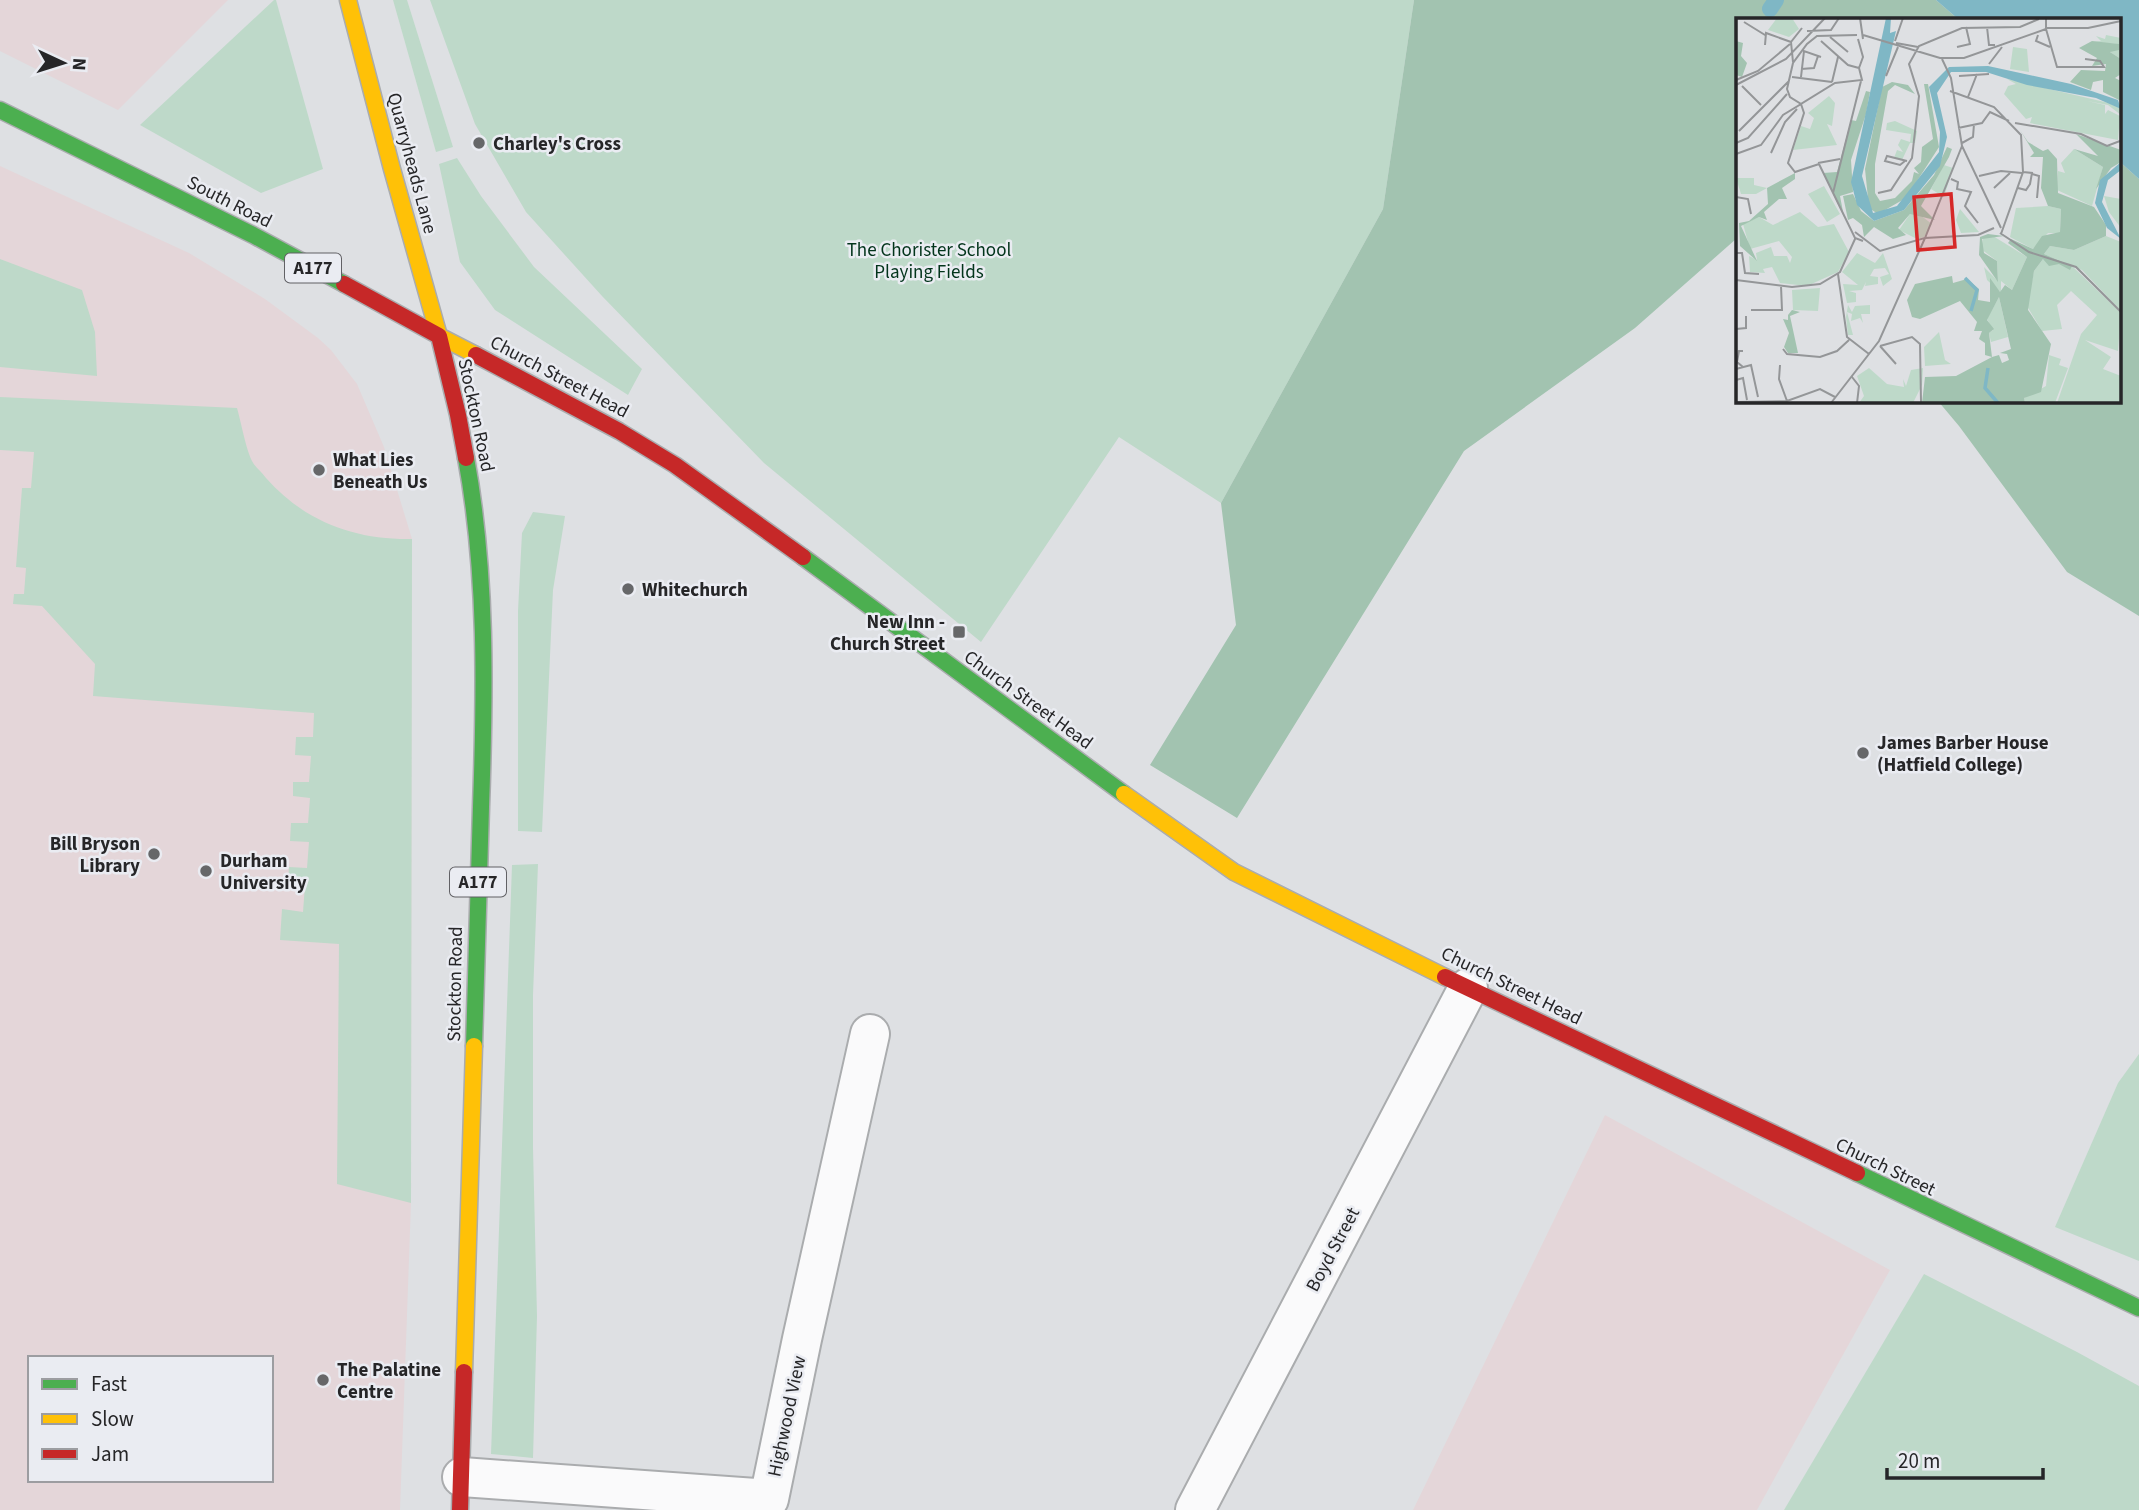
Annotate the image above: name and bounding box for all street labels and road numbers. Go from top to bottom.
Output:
street label: Quarryheads Lane [380,90,443,237]
street label: South Road [182,169,276,235]
road number: A177 [285,254,341,282]
street label: Church Street Head [485,329,634,425]
street label: Stockton Road [450,356,501,474]
street label: Church Street Head [958,644,1098,756]
road number: A177 [450,868,506,897]
street label: Stockton Road [441,926,470,1042]
street label: Church Street Head [1436,941,1586,1032]
street label: Church Street [1831,1131,1940,1203]
street label: Boyd Street [1300,1202,1367,1297]
street label: Highwood View [761,1353,814,1479]

